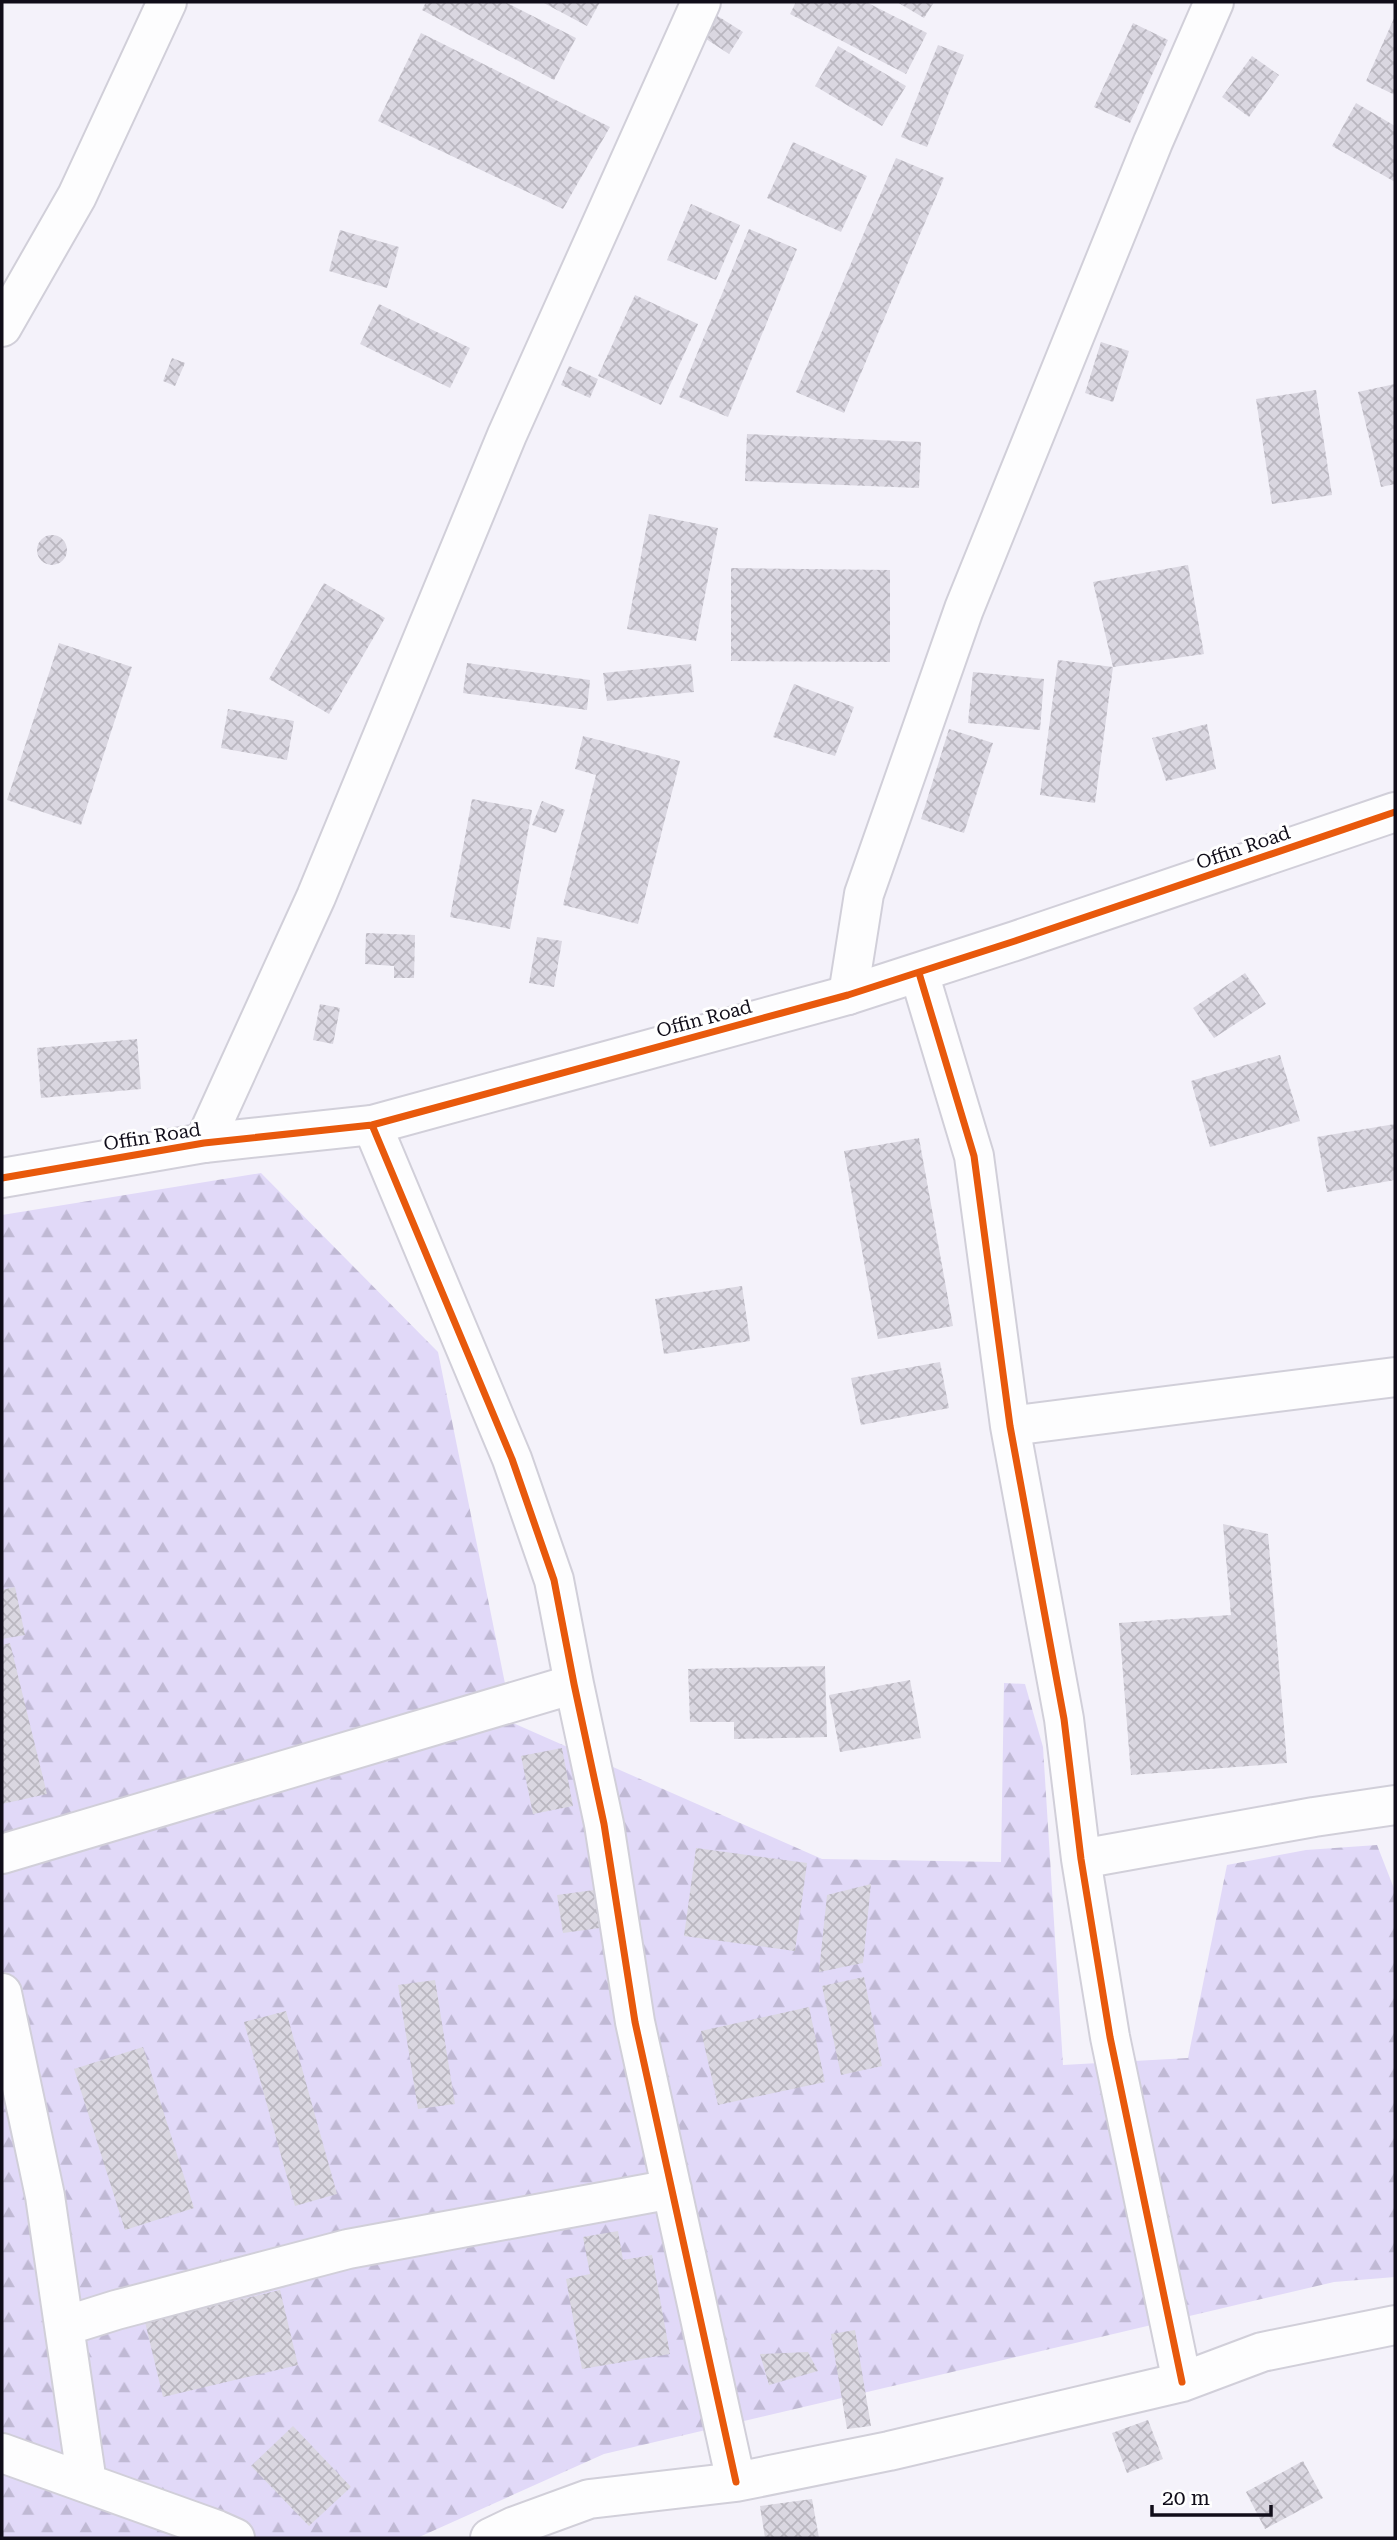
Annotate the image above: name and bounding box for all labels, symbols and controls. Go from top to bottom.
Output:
street label: Offin Road [1193,821,1293,874]
street label: Offin Road [654,995,754,1042]
street label: Offin Road [102,1117,202,1156]
scale bar [1152,2474,1271,2518]
text: 20 m [1162,2486,1210,2510]

